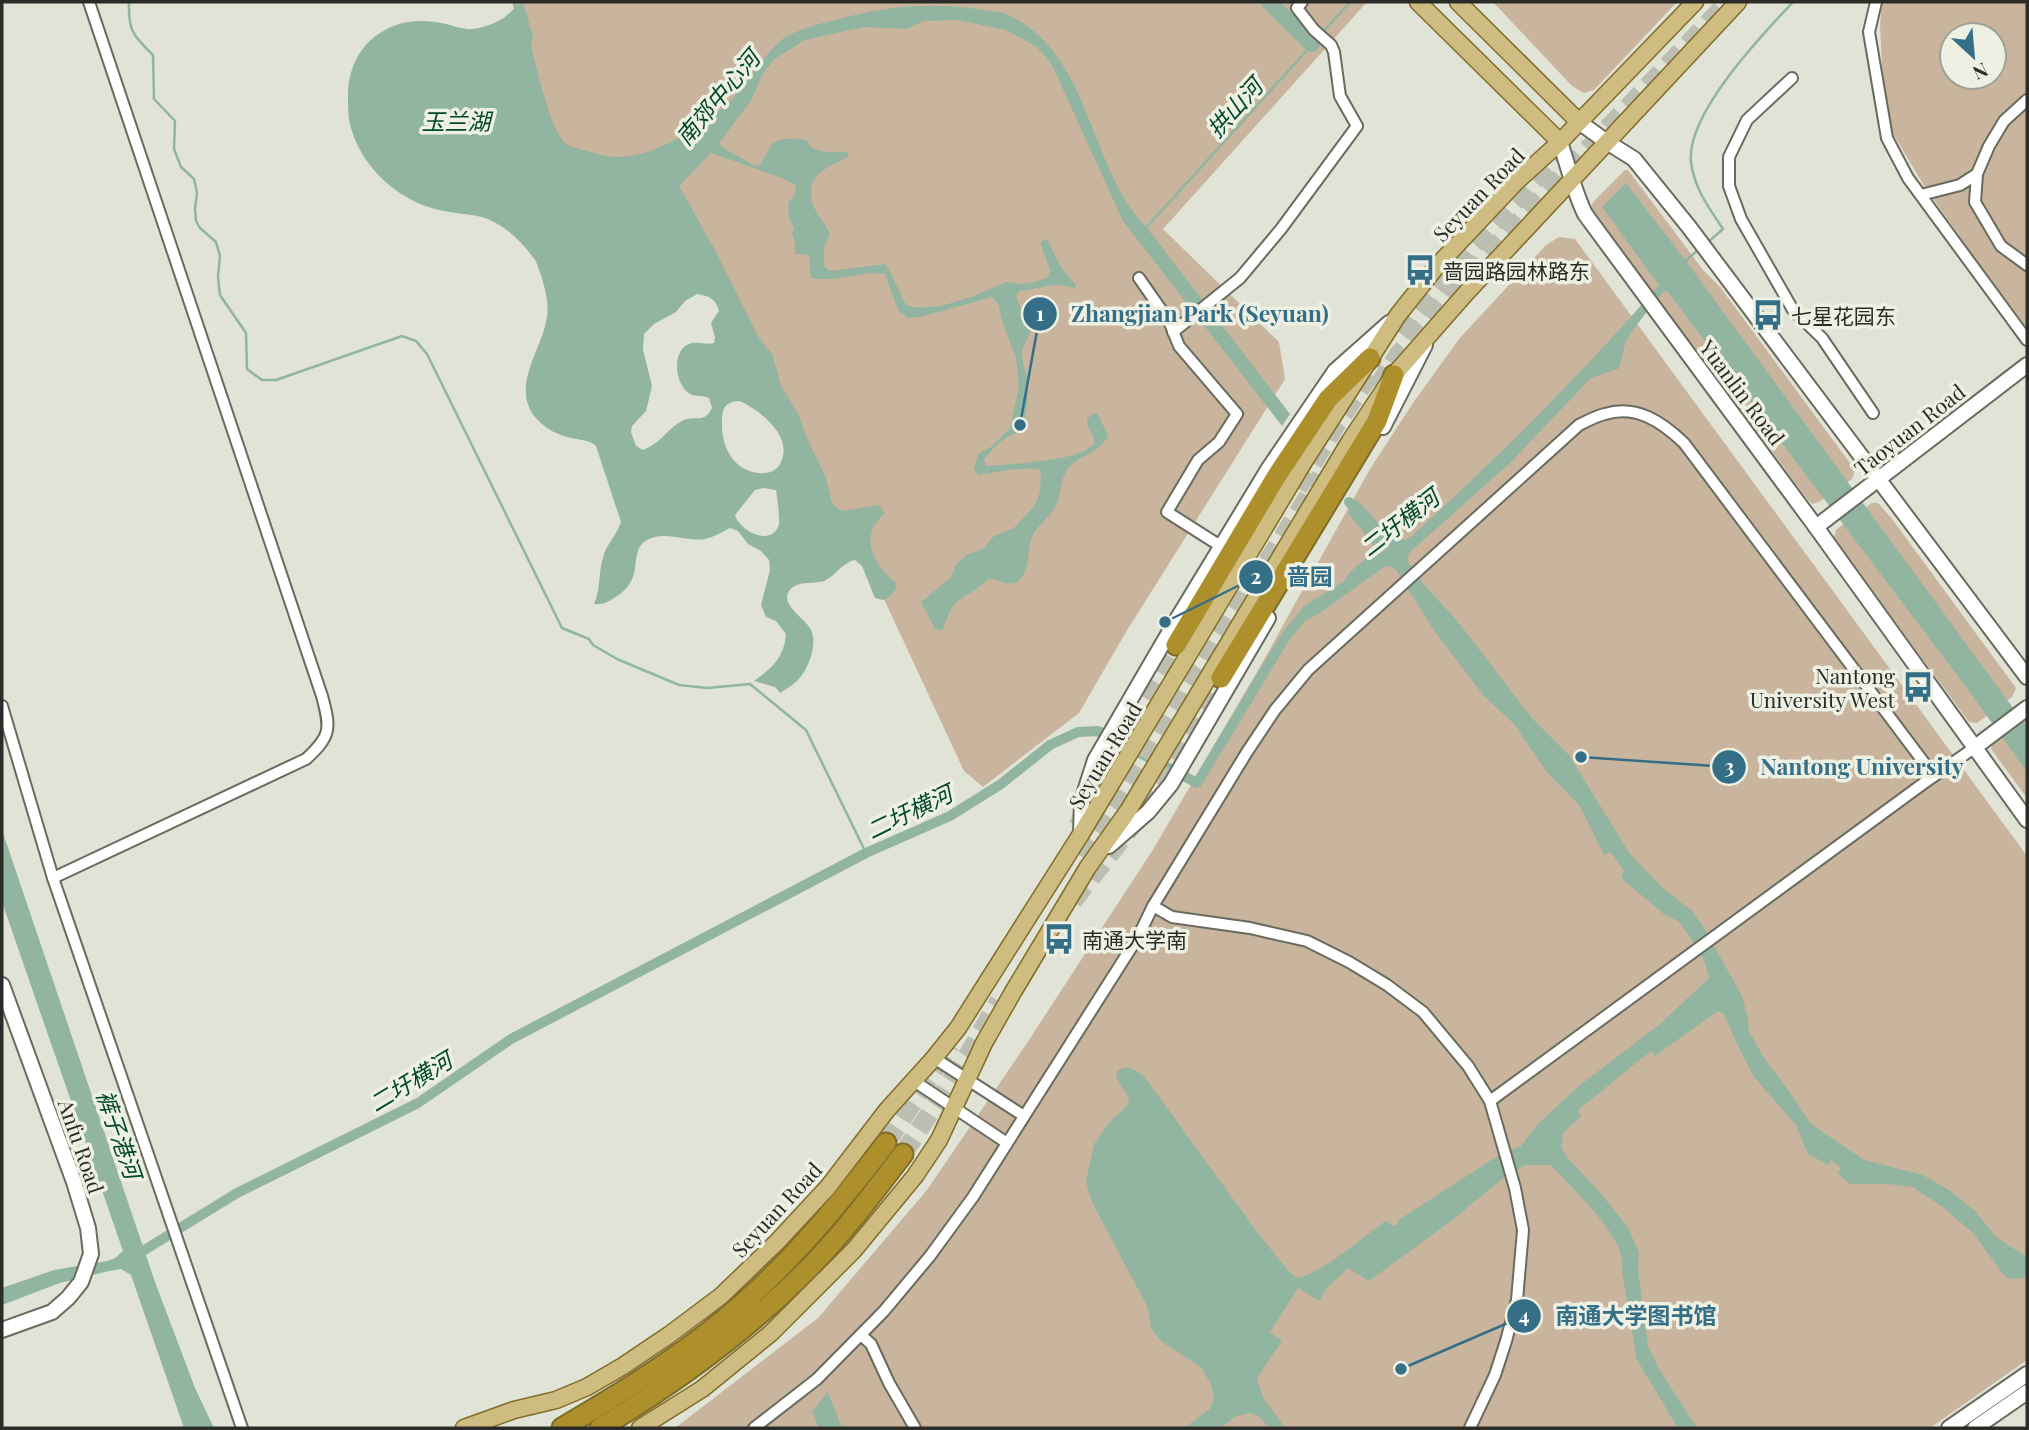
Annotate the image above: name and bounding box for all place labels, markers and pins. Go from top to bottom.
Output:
bus stop icon: 啬园路园林路东 [1403,253,1437,287]
place label: 啬园路园林路东 [1443,256,1590,284]
callout: Zhangjian Park (Seyuan) [1022,292,1343,336]
bus stop icon: 七星花园东 [1751,298,1785,332]
place label: 七星花园东 [1791,301,1896,329]
callout: 啬园 [1238,555,1347,599]
place label: Nantong University West [1750,661,1896,713]
bus stop icon: Nantong University West [1901,670,1935,704]
callout: Nantong University [1711,745,1978,789]
bus stop icon: 南通大学南 [1042,922,1076,956]
place label: 南通大学南 [1082,925,1187,953]
callout: 南通大学图书馆 [1507,1294,1731,1338]

